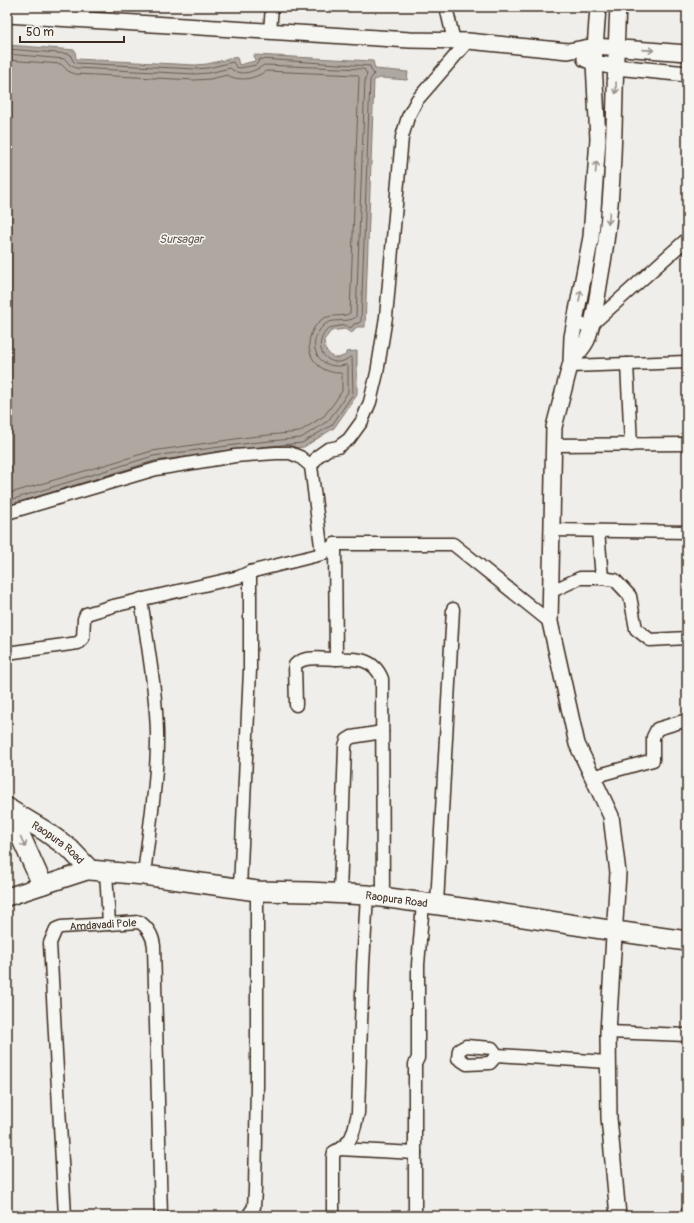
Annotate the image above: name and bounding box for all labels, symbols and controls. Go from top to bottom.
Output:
scale bar [20,18,124,44]
text: 50 m [26,25,54,40]
one-way arrow [641,46,654,53]
one-way arrow [612,81,619,94]
one-way arrow [592,161,599,174]
one-way arrow [605,211,612,224]
water label: Sursagar [159,232,205,247]
one-way arrow [577,290,585,303]
street label: Raopura Road [29,819,87,867]
one-way arrow [20,836,27,848]
street label: Raopura Road [365,889,428,910]
street label: Amdavadi Pole [69,916,137,933]

